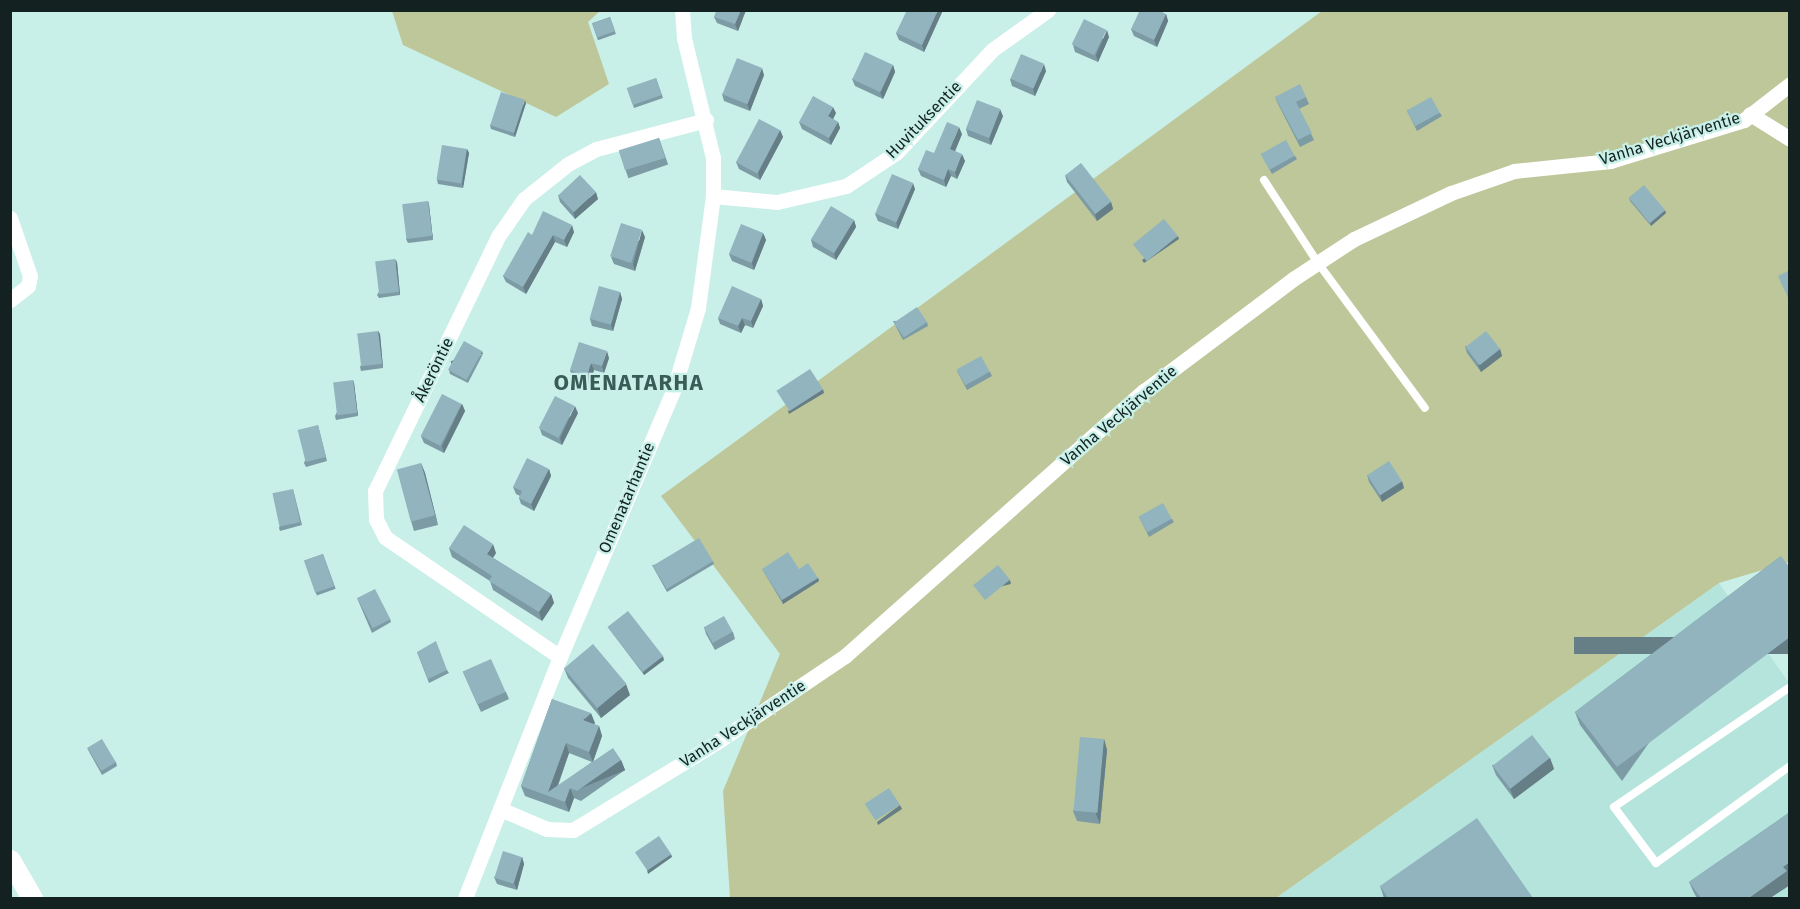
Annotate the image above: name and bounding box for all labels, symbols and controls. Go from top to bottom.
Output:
street label: Huvituksentie [882,77,966,163]
street label: Vanha Veckjärventie [1597,108,1743,170]
street label: Åkeröntie [410,335,458,405]
street label: Vanha Veckjärventie [1057,362,1181,470]
district label: OMENATARHA [554,370,704,396]
street label: Omenatarhantie [595,440,659,556]
street label: Vanha Veckjärventie [677,676,809,772]

